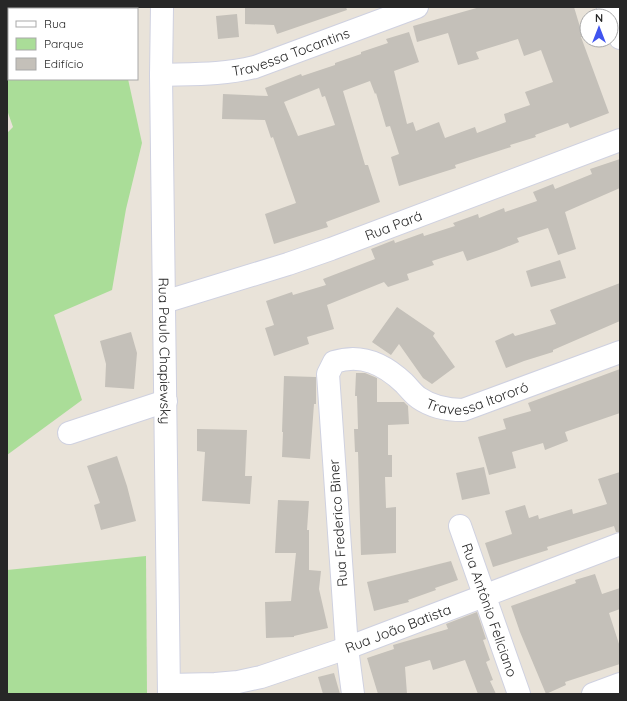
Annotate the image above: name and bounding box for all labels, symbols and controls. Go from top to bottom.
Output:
legend [8,8,138,80]
north arrow [579,8,619,48]
text: N [595,11,603,25]
text: Rua [44,16,66,31]
street label: Travessa Tocantins [231,24,352,80]
text: Parque [44,36,84,51]
text: Edifício [44,56,84,71]
street label: Rua Pará [362,206,425,244]
street label: Rua Paulo Chapiewsky [155,277,175,425]
street label: Travessa Itororó [423,378,531,419]
street label: Rua Frederico Biner [325,458,351,588]
street label: Rua Antônio Feliciano [458,541,521,679]
street label: Rua João Batista [343,600,454,657]

